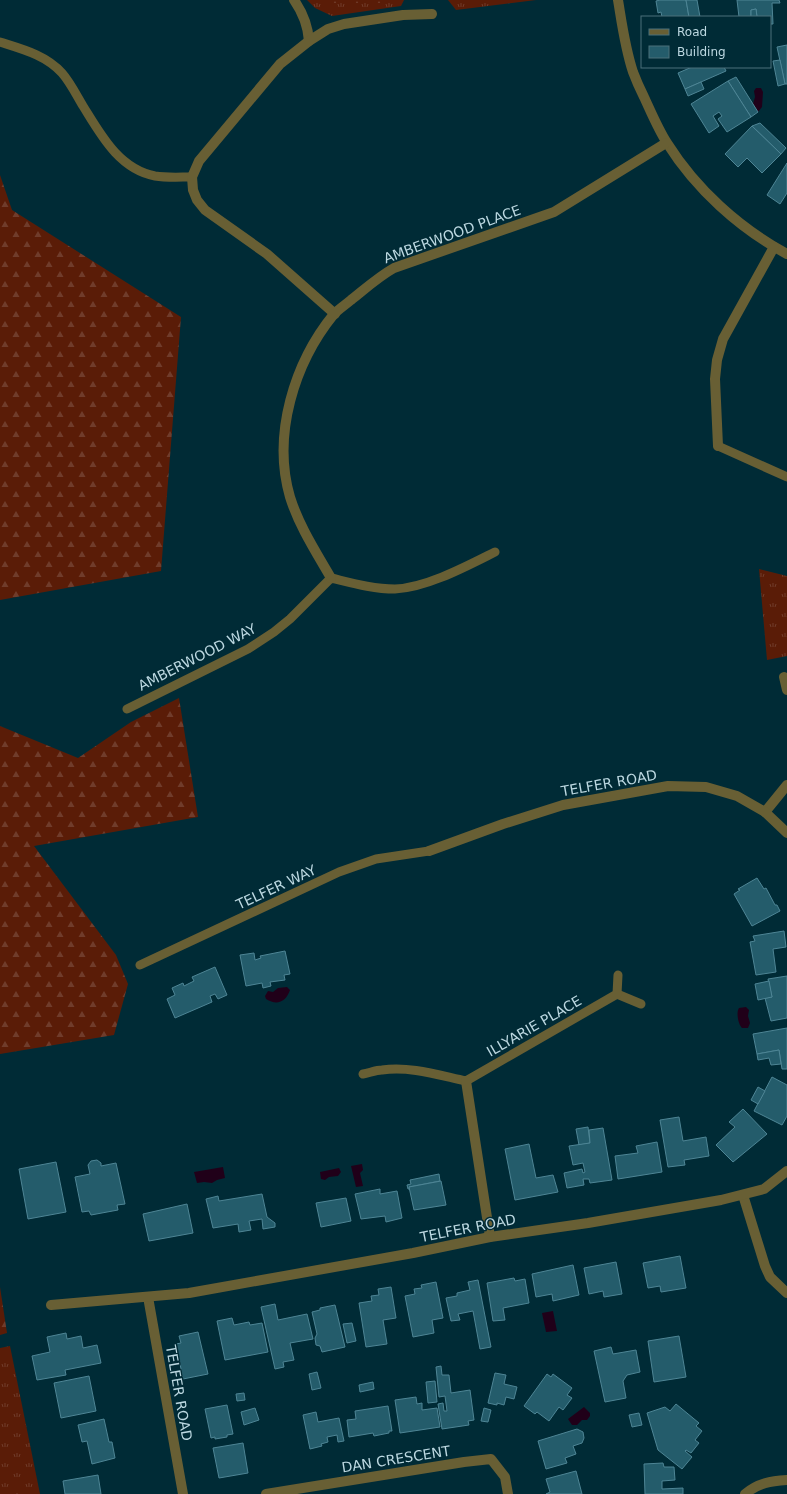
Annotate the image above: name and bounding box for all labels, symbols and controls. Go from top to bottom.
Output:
legend [641,16,771,68]
text: Road [677,25,707,39]
text: Building [677,45,726,59]
street label: AMBERWOOD PLACE [381,202,523,266]
street label: AMBERWOOD WAY [135,620,259,694]
street label: TELFER ROAD [559,767,658,799]
street label: TELFER WAY [233,861,319,913]
street label: ILLYARIE PLACE [484,992,584,1060]
street label: TELFER ROAD [418,1211,517,1245]
street label: TELFER ROAD [163,1343,195,1442]
street label: DAN CRESCENT [340,1442,452,1475]

